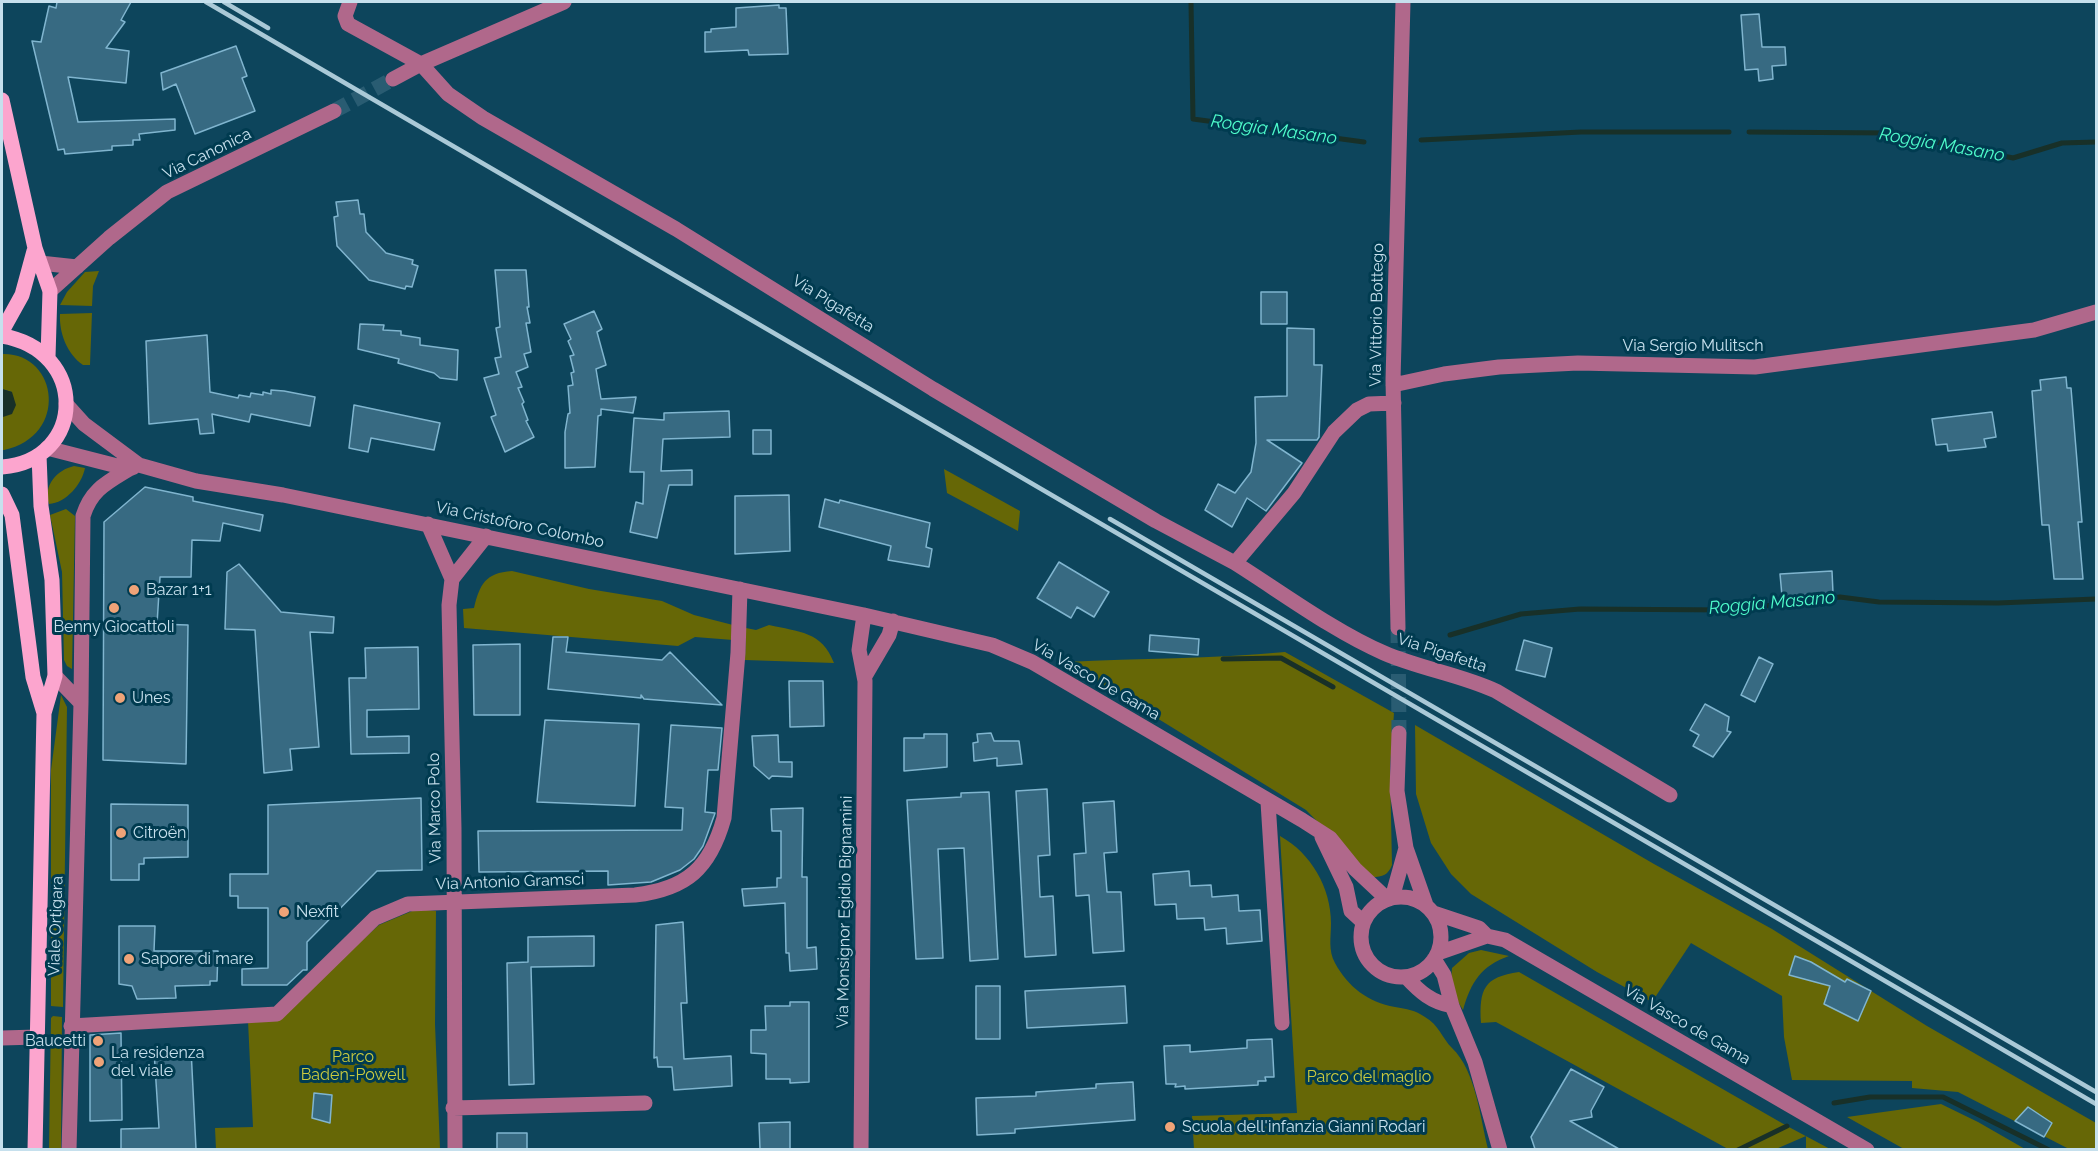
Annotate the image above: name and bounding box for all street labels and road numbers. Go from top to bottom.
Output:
street label: Via Canonica [160,124,254,184]
street label: Via Vittorio Bottego [1366,243,1388,387]
street label: Via Pigafetta [789,271,877,337]
street label: Via Sergio Mulitsch [1622,336,1764,356]
street label: Via Cristoforo Colombo [434,498,606,552]
street label: Via Pigafetta [1395,630,1489,676]
street label: Via Vasco De Gama [1029,636,1163,724]
street label: Via Marco Polo [424,753,446,863]
street label: Via Monsignor Egidio Bignamini [833,796,857,1028]
street label: Via Antonio Gramsci [435,870,585,894]
street label: Viale Ortigara [45,876,67,976]
street label: Via Vasco de Gama [1620,981,1754,1069]

